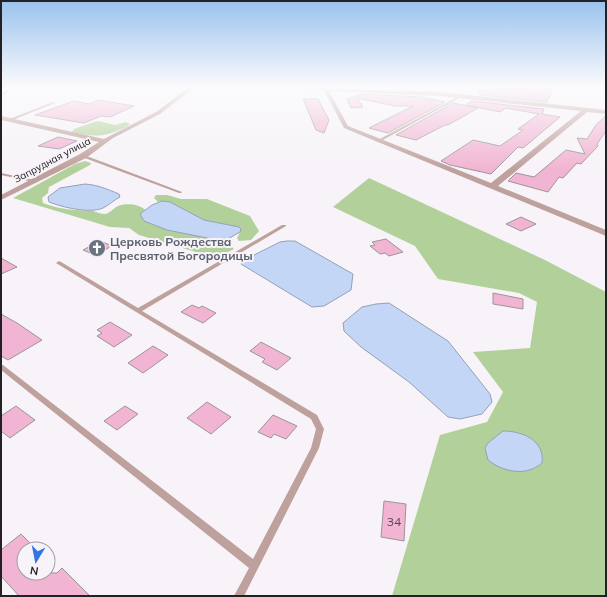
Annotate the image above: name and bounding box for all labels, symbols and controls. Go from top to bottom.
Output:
street label: Запрудная улица [11,134,93,186]
place label: Церковь Рождества Пресвятой Богородицы [110,234,253,263]
church icon: Церковь Рождества Пресвятой Богородицы [87,238,107,258]
house number: 34 [387,514,401,529]
north arrow [16,541,56,581]
text: N [29,563,40,578]

